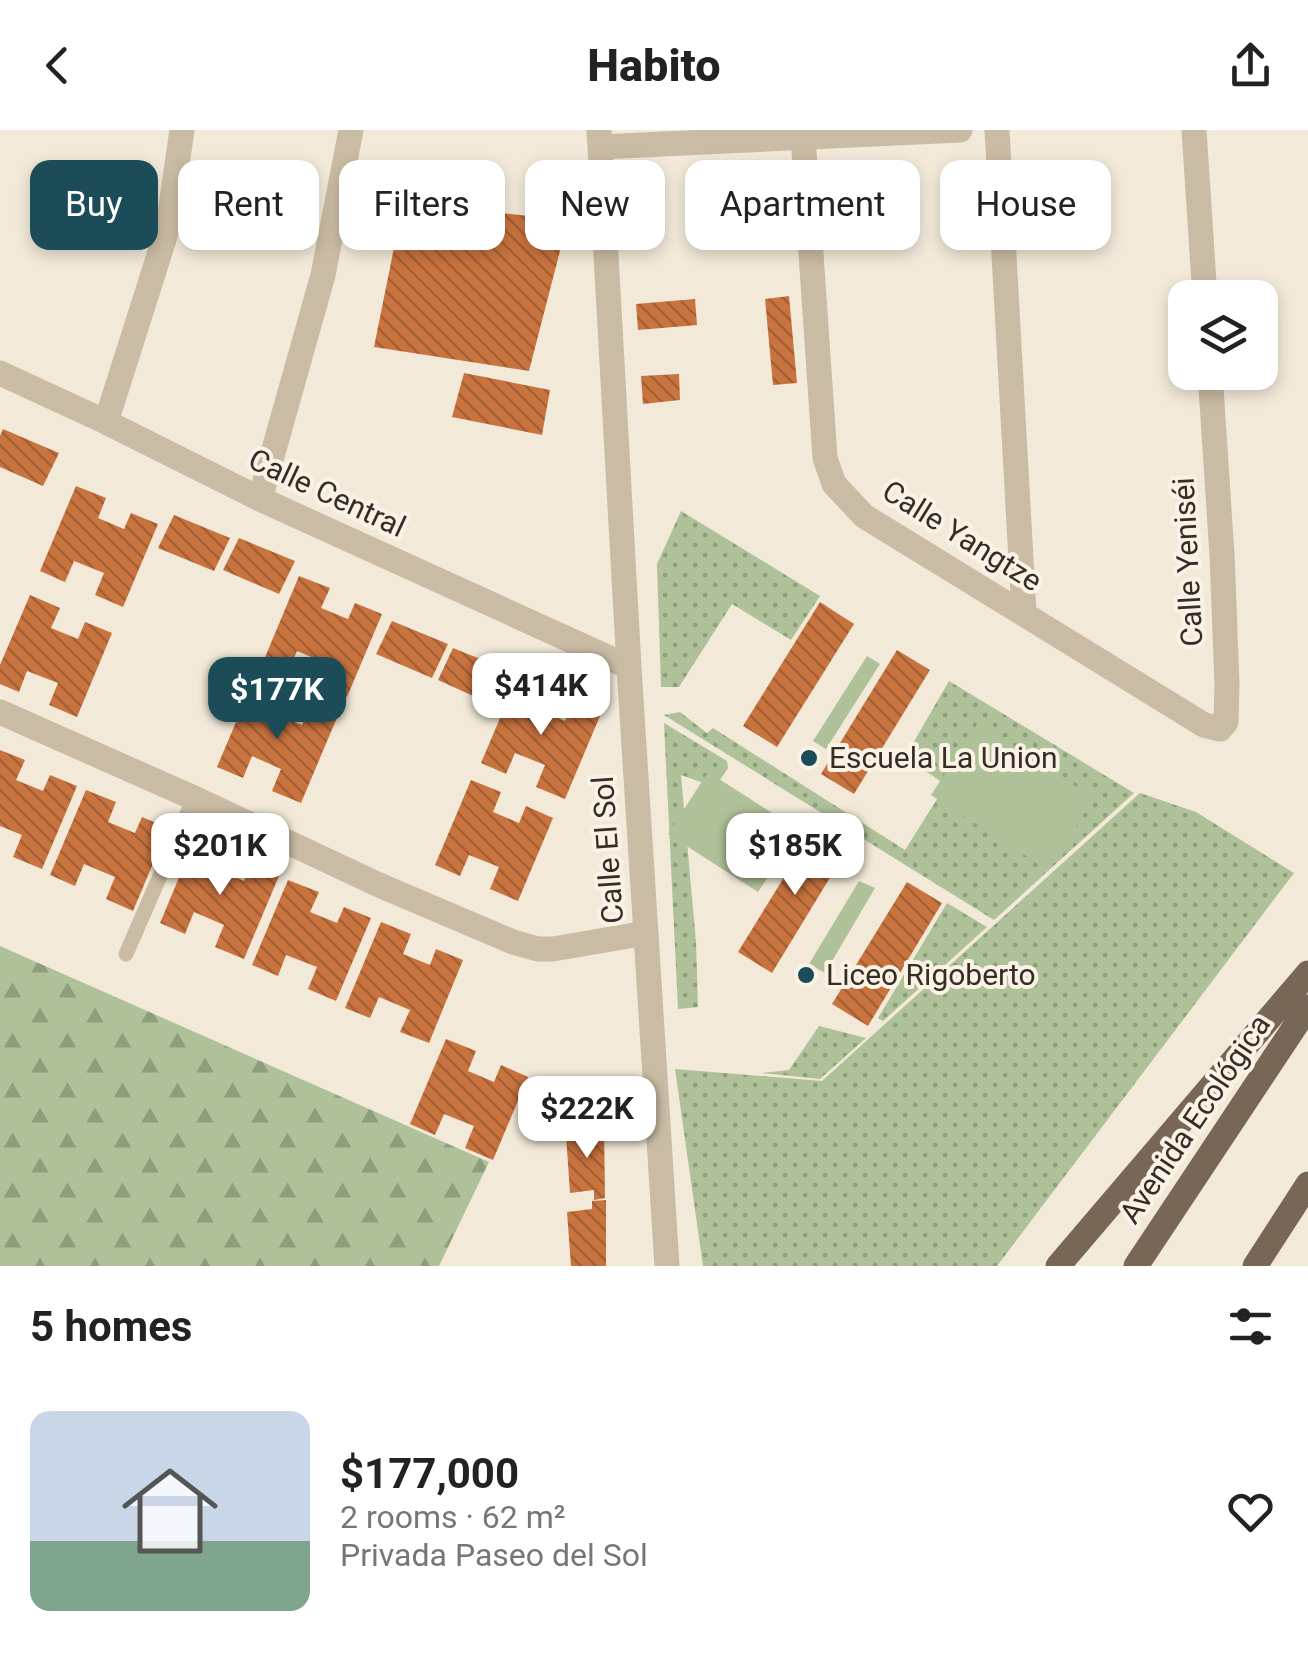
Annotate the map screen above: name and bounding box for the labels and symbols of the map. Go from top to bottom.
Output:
street label: Calle Central [243,441,411,544]
street label: Calle Yangtze [876,473,1048,598]
street label: Calle Yeniséi [1166,477,1209,647]
pin: $414K [471,653,611,738]
pin: $177K [207,657,347,742]
place label: Escuela La Union [829,740,1058,775]
marker: Escuela La Union [798,747,820,769]
street label: Calle El Sol [585,775,630,925]
pin: $201K [150,813,290,898]
pin: $185K [725,813,865,898]
place label: Liceo Rigoberto [826,957,1036,992]
marker: Liceo Rigoberto [795,964,817,986]
street label: Avenida Ecológica [1112,1008,1277,1230]
pin: $222K [517,1076,657,1161]

